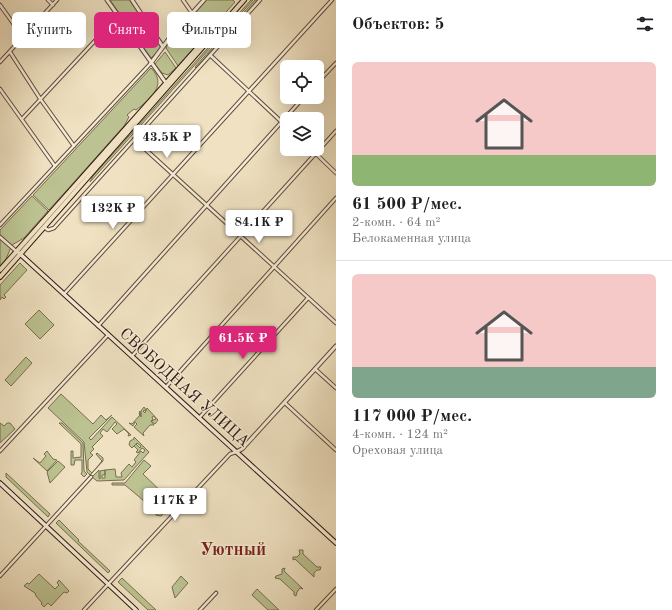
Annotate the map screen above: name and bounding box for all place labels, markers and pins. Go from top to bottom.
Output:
pin: 43.5K ₽ [130,125,204,159]
pin: 132K ₽ [80,196,146,230]
pin: 84.1K ₽ [222,210,296,244]
pin: 61.5K ₽ [206,326,280,360]
pin: 117K ₽ [142,488,208,522]

